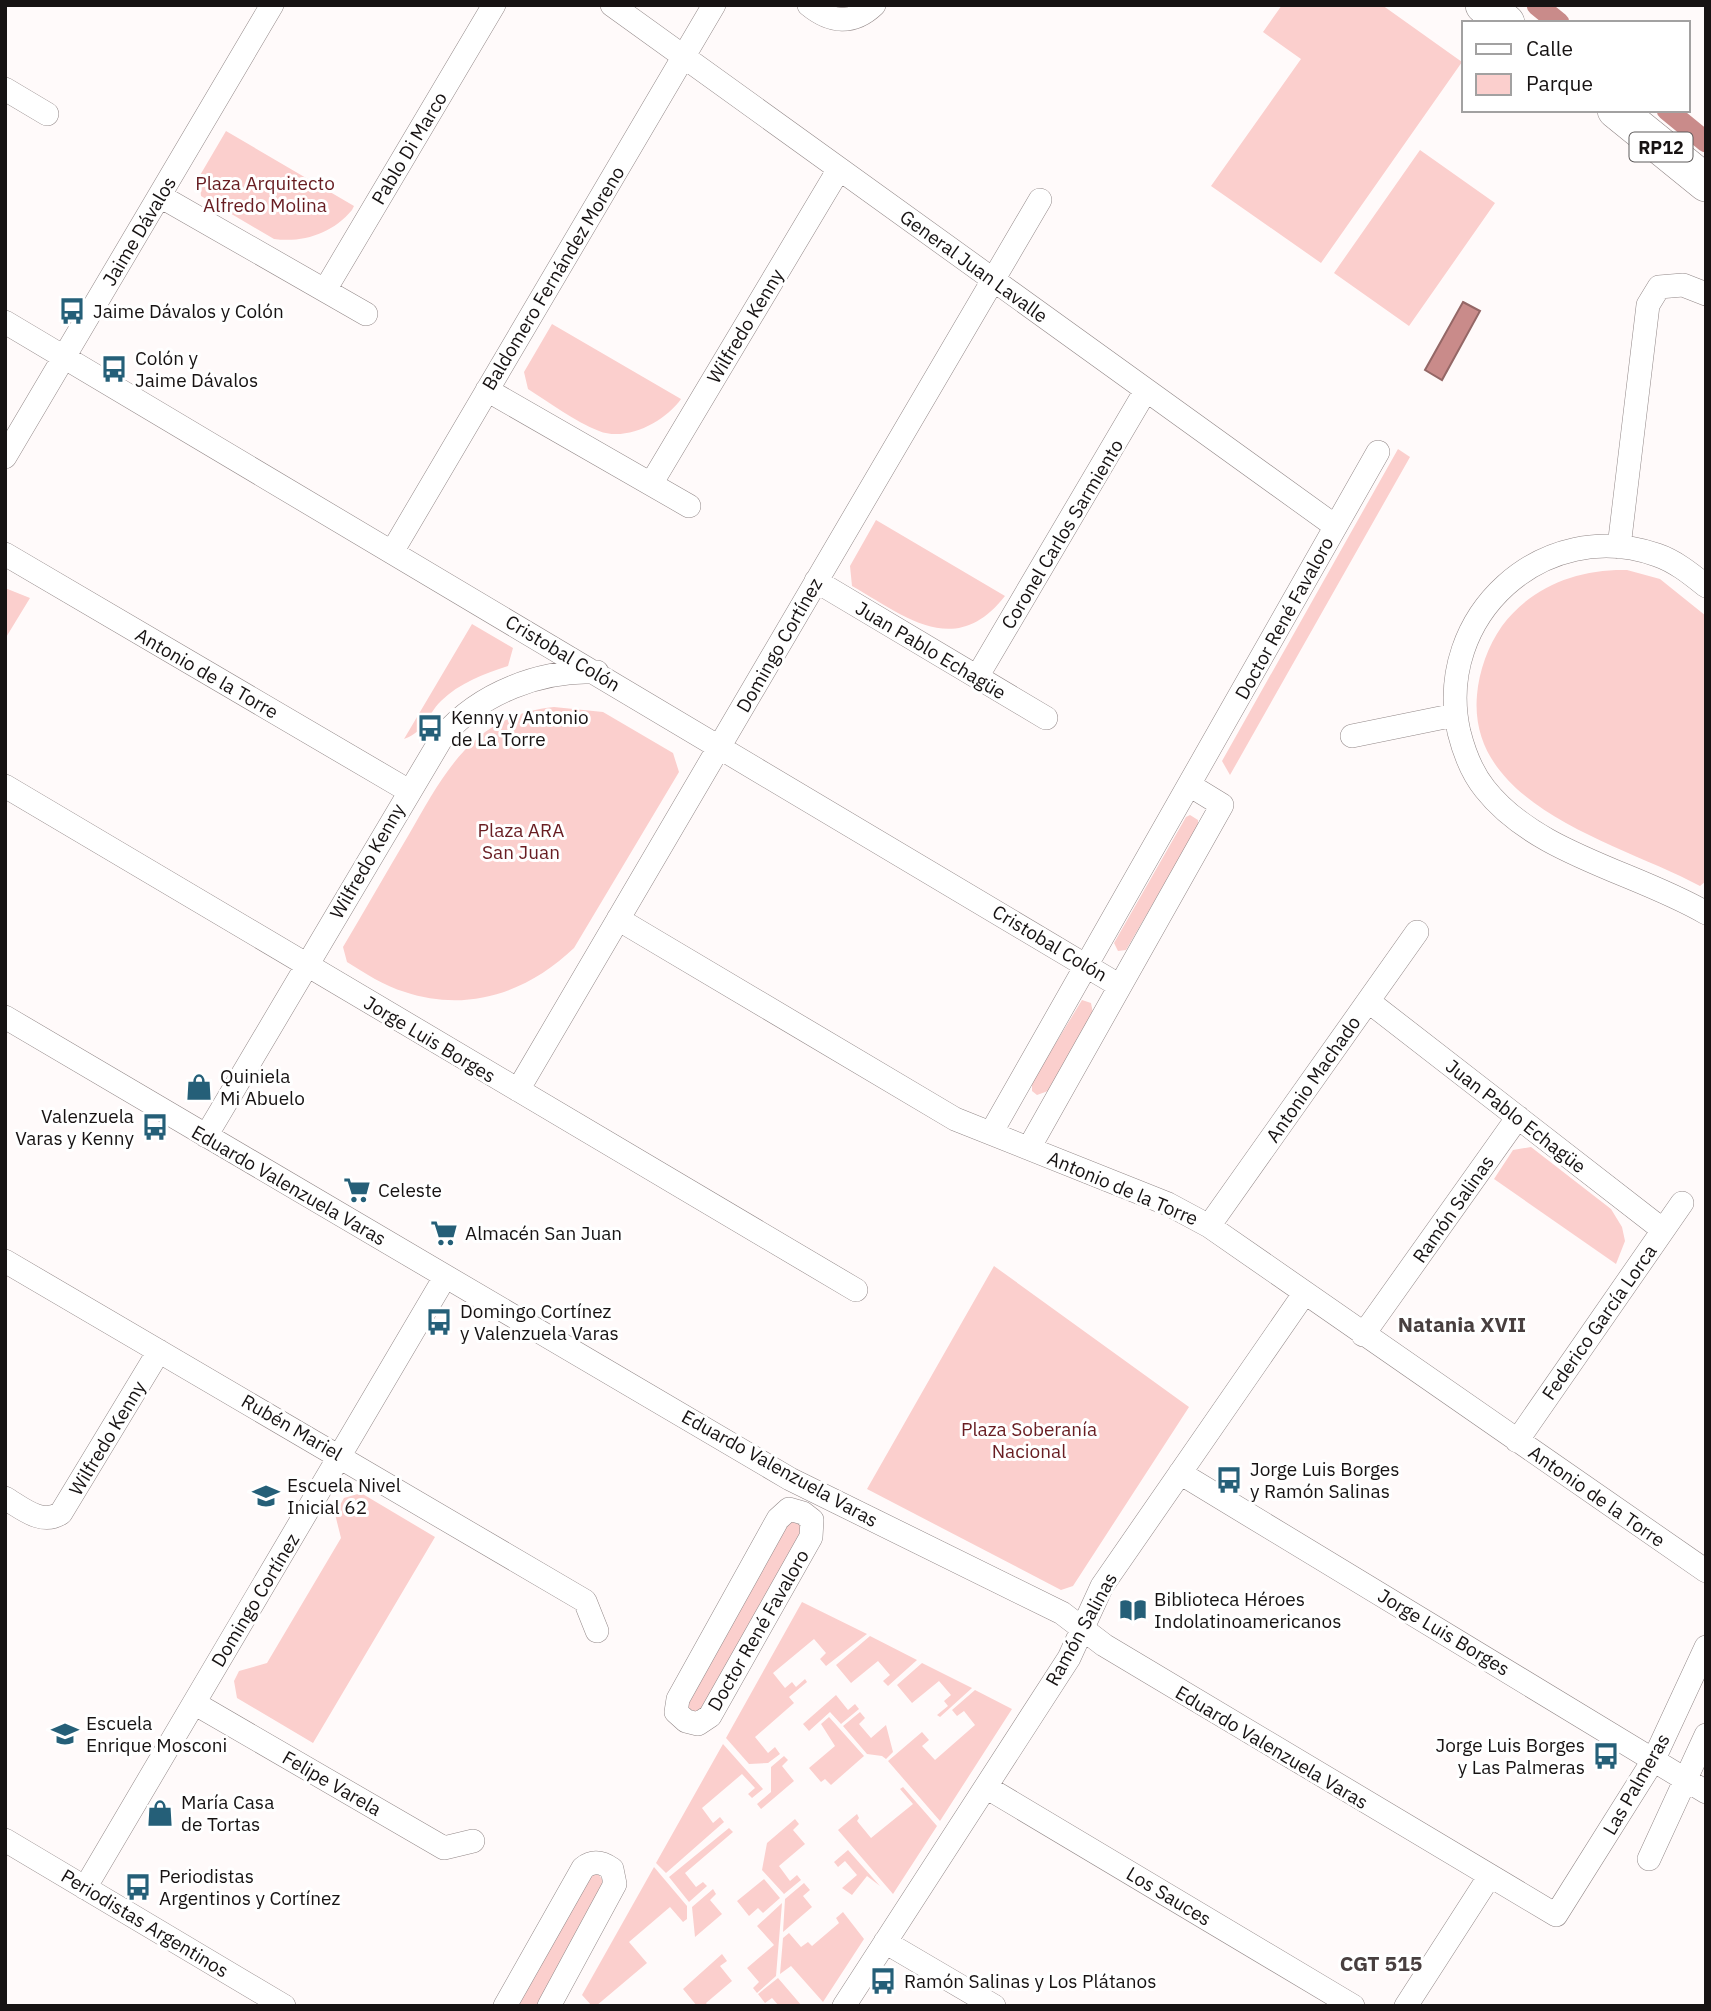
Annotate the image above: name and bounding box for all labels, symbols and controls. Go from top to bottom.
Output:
legend [1462,21,1690,112]
text: Calle [1526,34,1573,62]
text: Parque [1526,69,1593,97]
street label: Pablo Di Marco [366,87,452,209]
road number: RP12 [1630,132,1692,162]
street label: Baldomero Fernández Moreno [476,162,630,394]
park label: Plaza Arquitecto Alfredo Molina [195,171,335,217]
street label: Jaime Dávalos [97,172,181,290]
street label: General Juan Lavalle [895,204,1053,328]
street label: Wilfredo Kenny [701,264,789,388]
bus stop icon: Jaime Dávalos y Colón [57,296,87,326]
place label: Jaime Dávalos y Colón [93,299,284,323]
place label: Colón y Jaime Dávalos [135,346,258,392]
bus stop icon: Colón y Jaime Dávalos [99,354,129,384]
street label: Coronel Carlos Sarmiento [996,435,1128,633]
street label: Doctor René Favaloro [1229,533,1339,703]
street label: Domingo Cortínez [731,573,827,717]
street label: Juan Pablo Echagüe [851,596,1011,704]
street label: Cristobal Colón [501,609,625,697]
street label: Antonio de la Torre [131,622,283,724]
place label: Kenny y Antonio de La Torre [451,705,589,751]
bus stop icon: Kenny y Antonio de La Torre [415,713,445,743]
street label: Wilfredo Kenny [324,799,410,923]
park label: Plaza ARA San Juan [478,818,564,864]
street label: Cristobal Colón [988,899,1112,987]
street label: Jorge Luis Borges [360,990,500,1088]
street label: Antonio Machado [1261,1011,1365,1147]
street label: Juan Pablo Echagüe [1441,1054,1591,1178]
place label: Quiniela Mi Abuelo [220,1064,305,1110]
shop icon: Quiniela Mi Abuelo [184,1072,214,1102]
place label: Valenzuela Varas y Kenny [15,1104,135,1150]
bus stop icon: Valenzuela Varas y Kenny [140,1112,170,1142]
street label: Eduardo Valenzuela Varas [187,1119,391,1251]
street label: Antonio de la Torre [1044,1145,1202,1231]
street label: Ramón Salinas [1407,1151,1499,1267]
supermarket icon: Celeste [342,1175,372,1205]
place label: Celeste [378,1178,442,1202]
supermarket icon: Almacén San Juan [429,1218,459,1248]
place label: Almacén San Juan [465,1221,622,1245]
street label: Federico García Lorca [1536,1240,1662,1404]
place label: Domingo Cortínez y Valenzuela Varas [460,1299,619,1345]
bus stop icon: Domingo Cortínez y Valenzuela Varas [424,1307,454,1337]
district label: Natania XVII [1398,1310,1526,1338]
street label: Wilfredo Kenny [63,1376,151,1500]
street label: Rubén Mariel [237,1388,347,1466]
street label: Eduardo Valenzuela Varas [678,1404,882,1532]
park label: Plaza Soberanía Nacional [961,1417,1097,1463]
street label: Antonio de la Torre [1524,1440,1670,1552]
place label: Jorge Luis Borges y Ramón Salinas [1250,1457,1400,1503]
bus stop icon: Jorge Luis Borges y Ramón Salinas [1214,1465,1244,1495]
place label: Escuela Nivel Inicial 62 [287,1473,401,1519]
school or university icon: Escuela Nivel Inicial 62 [251,1481,281,1511]
street label: Domingo Cortínez [206,1529,304,1671]
street label: Doctor René Favaloro [702,1545,814,1715]
street label: Ramón Salinas [1040,1568,1122,1690]
street label: Jorge Luis Borges [1374,1583,1514,1681]
place label: Biblioteca Héroes Indolatinoamericanos [1154,1587,1342,1633]
library icon: Biblioteca Héroes Indolatinoamericanos [1118,1595,1148,1625]
street label: Eduardo Valenzuela Varas [1171,1680,1373,1814]
place label: Escuela Enrique Mosconi [86,1711,227,1757]
school or university icon: Escuela Enrique Mosconi [50,1719,80,1749]
street label: Las Palmeras [1597,1729,1675,1839]
place label: Jorge Luis Borges y Las Palmeras [1436,1733,1585,1779]
bus stop icon: Jorge Luis Borges y Las Palmeras [1591,1741,1621,1771]
street label: Felipe Varela [278,1745,386,1821]
place label: María Casa de Tortas [181,1790,274,1836]
shop icon: María Casa de Tortas [145,1798,175,1828]
street label: Los Sauces [1122,1861,1216,1931]
street label: Periodistas Argentinos [57,1863,233,1983]
place label: Periodistas Argentinos y Cortínez [159,1864,340,1910]
bus stop icon: Periodistas Argentinos y Cortínez [123,1872,153,1902]
district label: CGT 515 [1340,1949,1422,1977]
bus stop icon: Ramón Salinas y Los Plátanos [868,1966,898,1996]
place label: Ramón Salinas y Los Plátanos [904,1969,1156,1993]

